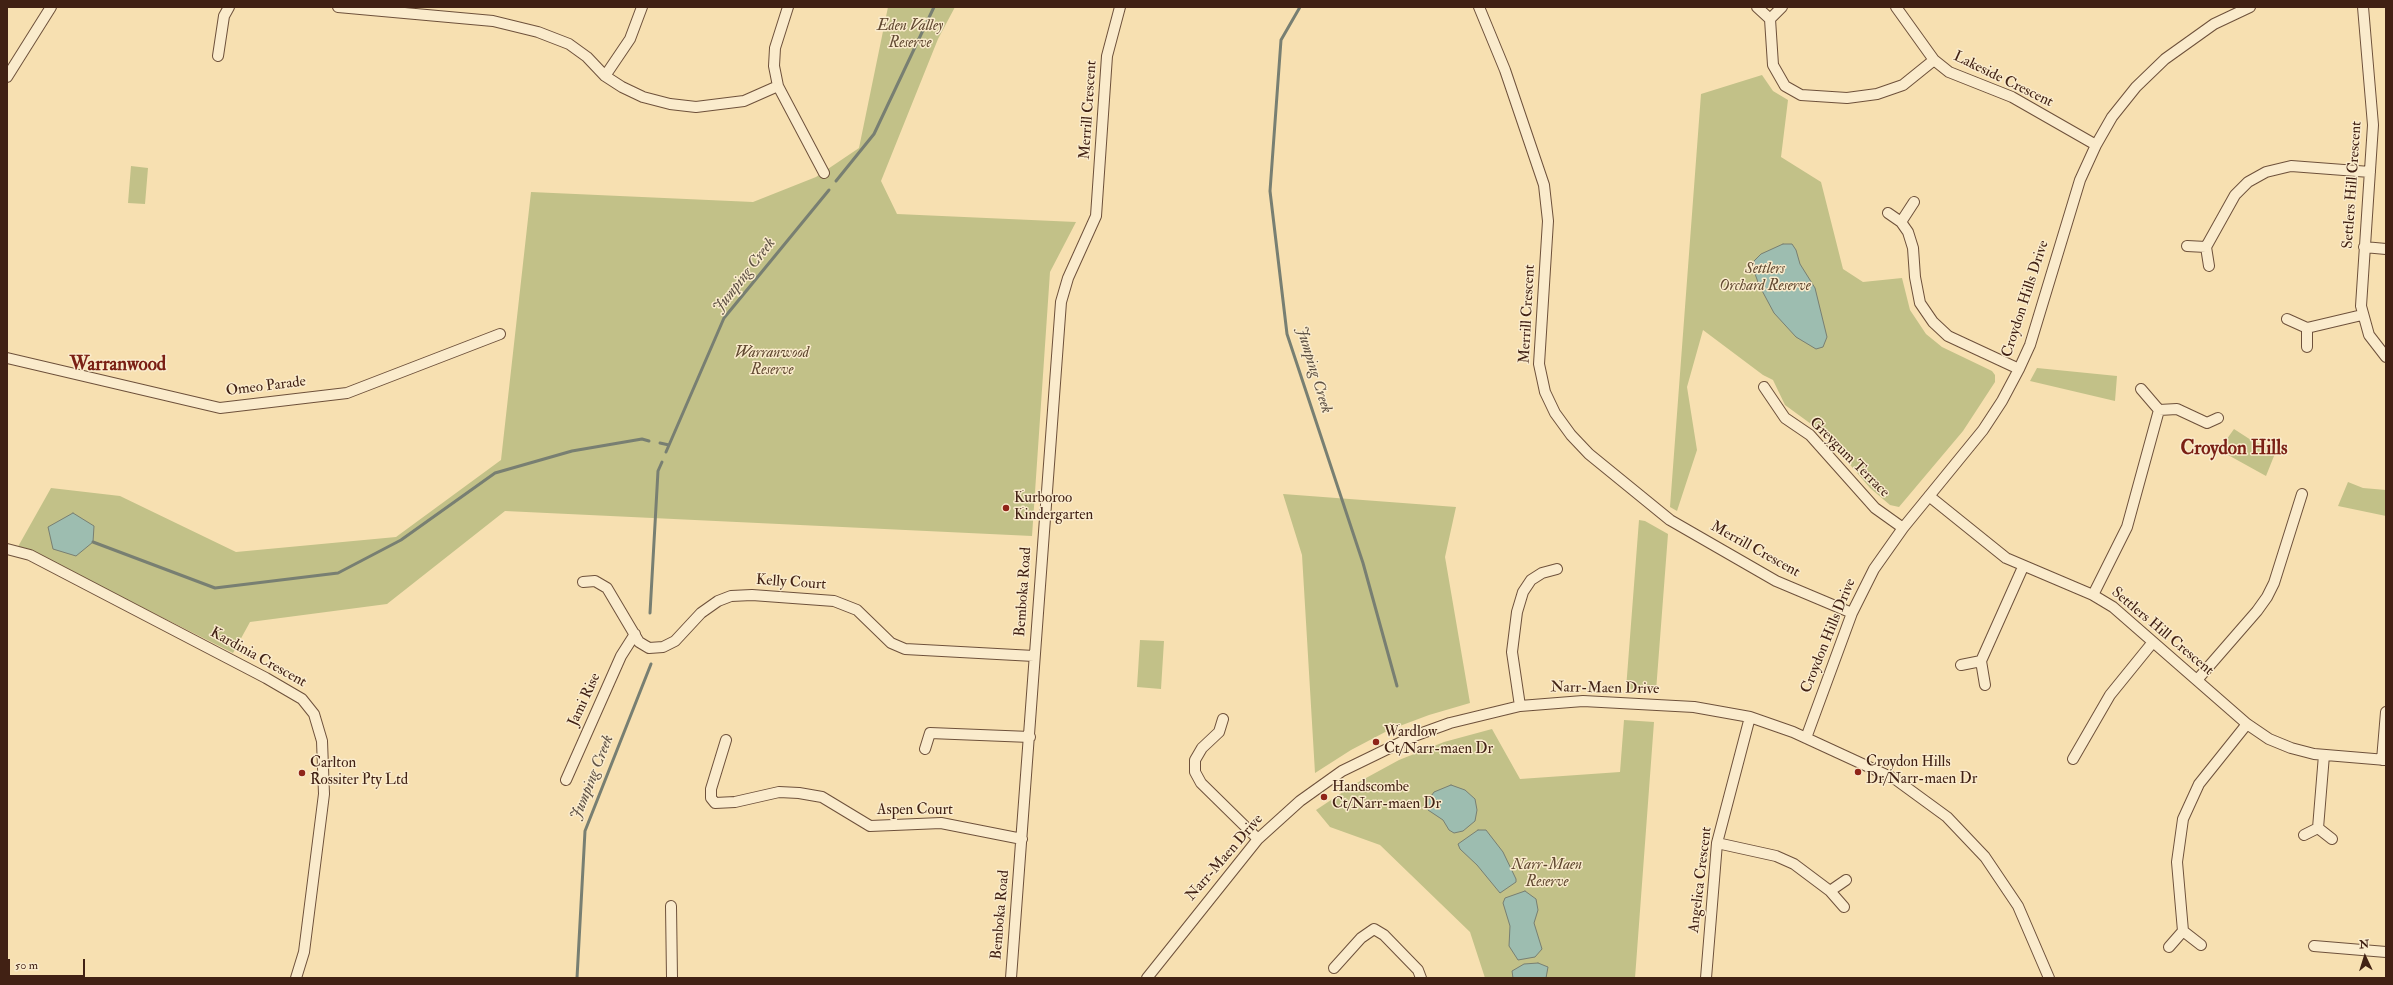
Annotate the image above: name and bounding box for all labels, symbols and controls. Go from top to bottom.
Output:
park label: Eden Valley Reserve [877,18,943,53]
street label: Lakeside Crescent [1950,48,2056,112]
street label: Merrill Crescent [1077,60,1101,160]
street label: Settlers Hill Crescent [2340,121,2366,249]
water label: Jumping Creek [710,235,780,317]
street label: Croydon Hills Drive [1999,238,2053,360]
park label: Settlers Orchard Reserve [1719,261,1811,296]
street label: Merrill Crescent [1516,264,1540,364]
water label: Jumping Creek [1291,324,1335,416]
park label: Warranwood Reserve [735,345,809,380]
district label: Warranwood [70,355,166,377]
street label: Omeo Parade [225,373,307,401]
street label: Greygum Terrace [1805,414,1893,502]
district label: Croydon Hills [2180,439,2288,461]
place label: Kurboroo Kindergarten [1014,490,1093,525]
marker: Kurboroo Kindergarten [1001,503,1011,513]
street label: Merrill Crescent [1707,518,1803,582]
street label: Bemboka Road [1012,547,1036,637]
street label: Kelly Court [755,572,827,594]
street label: Croydon Hills Drive [1798,576,1860,696]
street label: Settlers Hill Crescent [2107,584,2217,680]
street label: Kardinia Crescent [207,624,309,692]
street label: Jami Rise [565,670,605,730]
street label: Narr-Maen Drive [1550,679,1660,699]
place label: Wardlow Ct/Narr-maen Dr [1384,724,1493,759]
water label: Jumping Creek [567,733,619,823]
marker: Wardlow Ct/Narr-maen Dr [1371,737,1381,747]
place label: Croydon Hills Dr/Narr-maen Dr [1866,754,1977,789]
place label: Carlton Rossiter Pty Ltd [310,755,408,790]
marker: Croydon Hills Dr/Narr-maen Dr [1853,767,1863,777]
marker: Carlton Rossiter Pty Ltd [297,768,307,778]
place label: Handscombe Ct/Narr-maen Dr [1332,779,1441,814]
marker: Handscombe Ct/Narr-maen Dr [1319,792,1329,802]
street label: Aspen Court [877,802,953,820]
street label: Narr-Maen Drive [1183,811,1267,905]
street label: Angelica Crescent [1686,826,1716,934]
park label: Narr-Maen Reserve [1512,857,1582,892]
street label: Bemboka Road [988,869,1014,961]
north arrow [2345,937,2385,977]
text: N [2359,938,2369,951]
scale bar [10,951,87,977]
text: 50 m [15,958,38,973]

